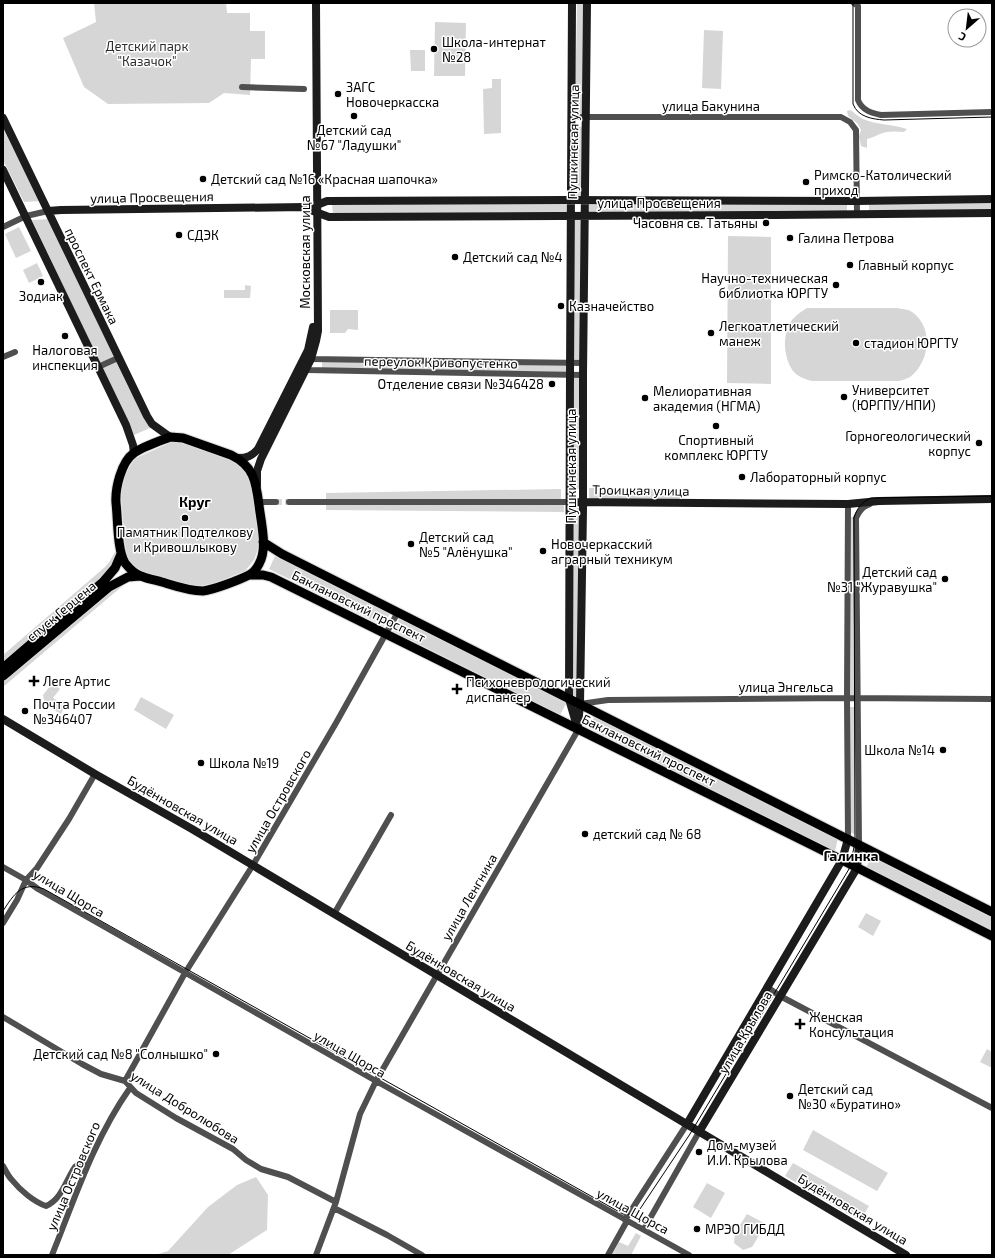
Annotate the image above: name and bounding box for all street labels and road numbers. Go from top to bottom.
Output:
street label: Пушкинская улица [564,84,582,200]
street label: улица Бакунина [662,98,760,114]
street label: улица Просвещения [90,188,214,206]
street label: Московская улица [297,195,313,309]
street label: улица Просвещения [597,195,721,211]
street label: проспект Ермака [62,225,122,327]
street label: переулок Кривопустенко [364,353,518,371]
street label: Пушкинская улица [563,408,579,524]
street label: Троицкая улица [592,481,690,499]
street label: Баклановский проспект [290,567,429,646]
street label: спуск Герцена [23,577,99,645]
street label: улица Энгельса [739,679,833,695]
street label: Баклановский проспект [580,711,719,790]
street label: улица Островского [242,746,314,856]
street label: Будённовская улица [125,772,241,848]
street label: улица Ленгника [438,851,500,943]
street label: улица Щорса [31,865,107,921]
street label: Будённовская улица [403,937,519,1015]
street label: улица Крылова [715,988,775,1076]
street label: улица Щорса [311,1027,389,1081]
street label: улица Добролюбова [128,1067,242,1147]
street label: улица Островского [43,1119,103,1233]
street label: Будённовская улица [795,1170,911,1248]
street label: улица Щорса [594,1185,672,1237]

